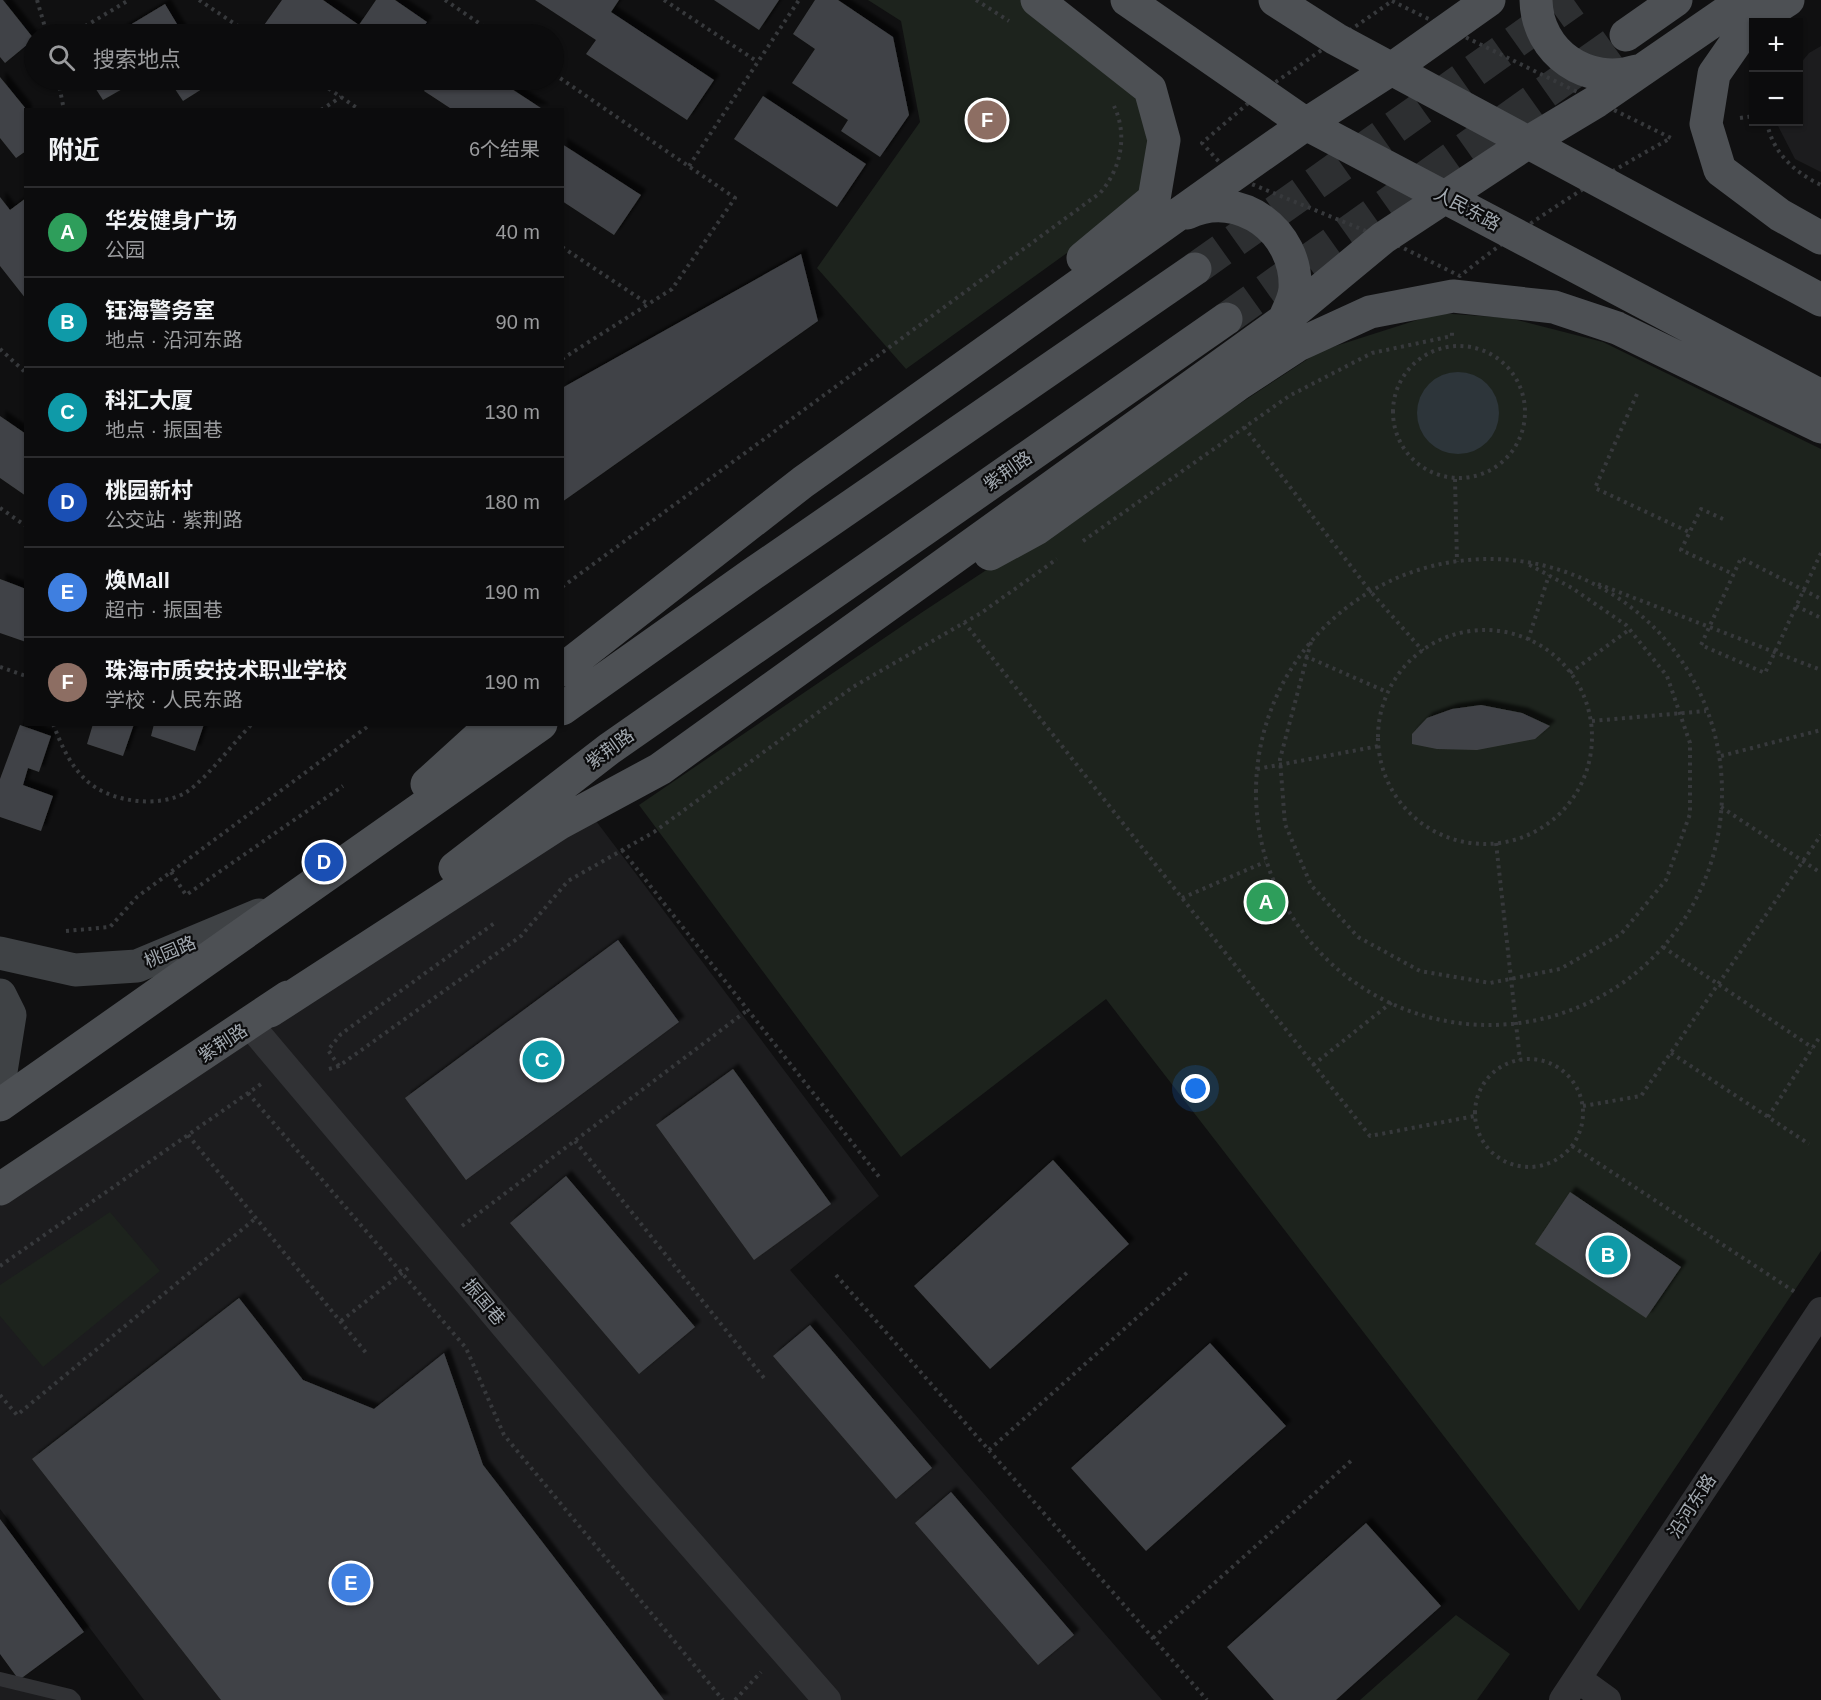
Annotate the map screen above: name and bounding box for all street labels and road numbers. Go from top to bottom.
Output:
street label: 人民东路 [1431,183,1503,235]
street label: 紫荆路 [980,447,1036,495]
street label: 紫荆路 [582,725,638,773]
street label: 桃园路 [141,932,199,972]
street label: 紫荆路 [195,1020,251,1066]
street label: 振国巷 [459,1275,509,1329]
street label: 沿河东路 [1664,1470,1720,1542]

